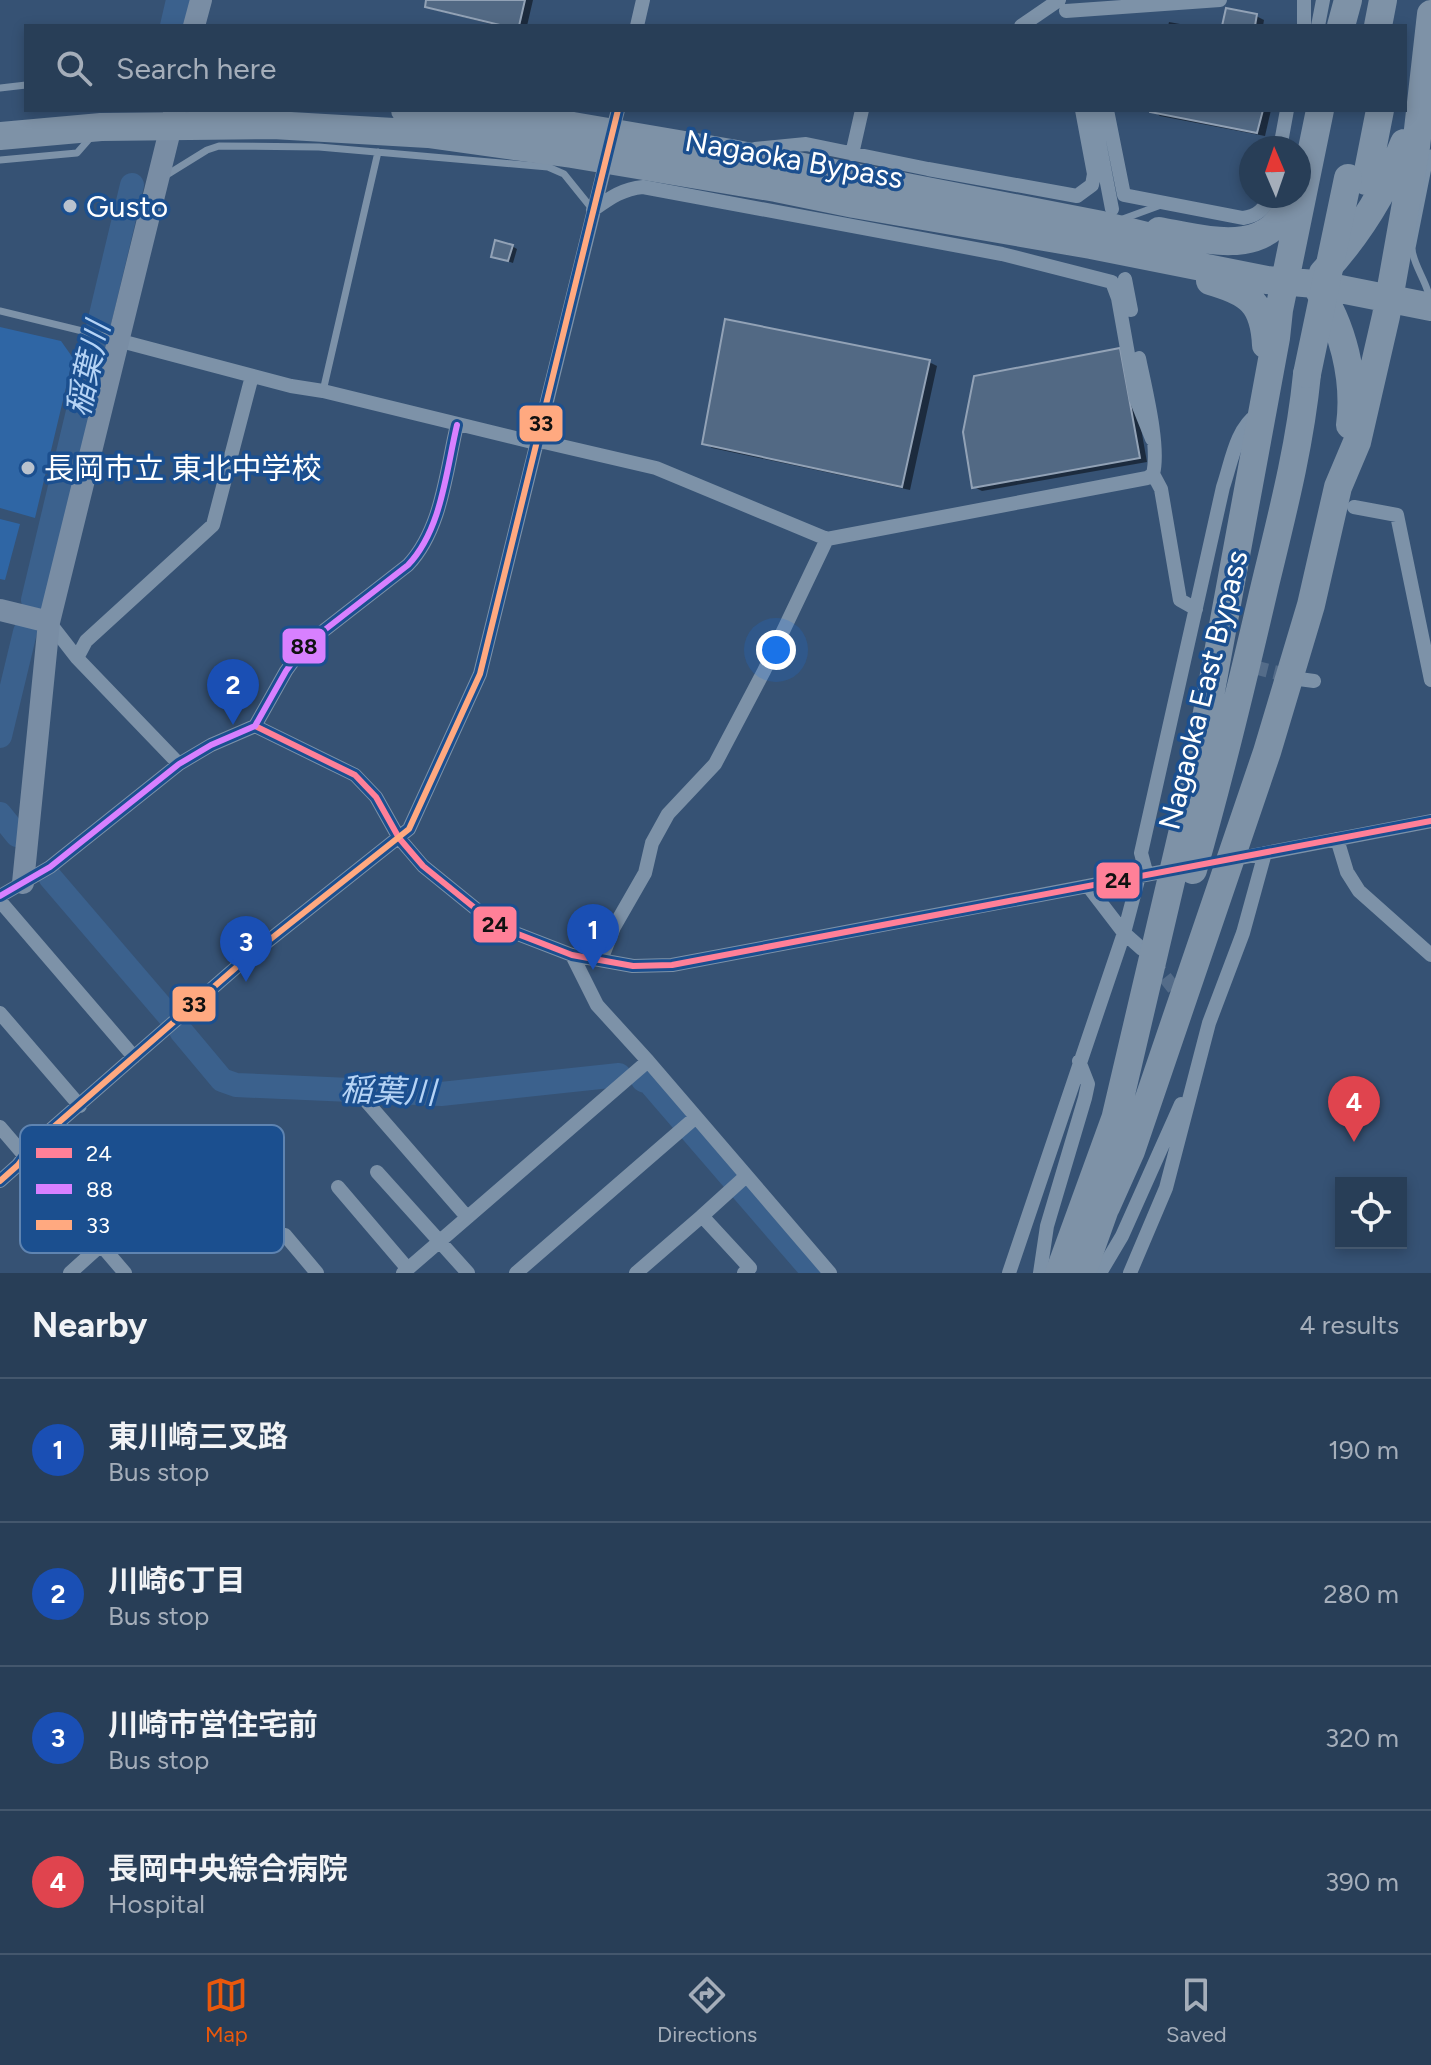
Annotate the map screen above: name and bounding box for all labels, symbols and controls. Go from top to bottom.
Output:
search box [24,24,1407,112]
icon: search [52,46,96,90]
text: Search here [116,50,276,87]
street label: Nagaoka Bypass [682,122,906,196]
north arrow [1239,136,1311,208]
place label: Gusto [86,188,168,225]
marker: Gusto [61,197,79,215]
water label: 稲葉川 [59,315,118,420]
line badge: 33 [518,404,564,443]
text: 33 [529,410,553,437]
place label: 長岡市立 東北中学校 [44,450,321,487]
marker: 長岡市立 東北中学校 [19,459,37,477]
street label: Nagaoka East Bypass [1150,546,1256,834]
line badge: 88 [281,627,327,665]
your location [756,630,796,670]
text: 88 [291,633,317,660]
pin: 2 [207,659,259,725]
line badge: 24 [1095,861,1141,900]
text: 24 [1105,867,1131,894]
pin: 1 [567,904,619,970]
line badge: 24 [472,905,518,944]
text: 24 [482,911,508,938]
pin: 3 [220,916,272,982]
line badge: 33 [171,985,217,1023]
text: 33 [182,991,206,1018]
water label: 稲葉川 [339,1070,440,1112]
pin: 4 [1328,1076,1380,1142]
legend [20,1125,284,1253]
text: 24 [86,1140,112,1167]
text: 88 [86,1176,113,1203]
map controls [1335,1177,1407,1249]
button: locate [1335,1177,1407,1249]
text: 33 [86,1212,110,1239]
text: Nearby [32,1305,147,1346]
text: 4 results [1299,1309,1399,1341]
text: 東川崎三叉路 [108,1418,288,1455]
text: 1 [53,1434,63,1466]
text: 190 m [1328,1434,1399,1466]
text: Bus stop [108,1456,209,1488]
text: 川崎6丁目 [108,1562,245,1599]
text: 2 [50,1578,66,1610]
text: 280 m [1323,1578,1399,1610]
text: Bus stop [108,1600,209,1632]
text: 川崎市営住宅前 [108,1706,318,1743]
text: 3 [51,1722,65,1754]
text: 320 m [1325,1722,1399,1754]
text: Bus stop [108,1744,209,1776]
text: 長岡中央綜合病院 [108,1850,348,1887]
text: 4 [50,1866,66,1898]
text: 390 m [1325,1866,1399,1898]
text: Hospital [108,1888,205,1920]
tab: Map [204,1973,248,2048]
tab: Directions [657,1973,757,2048]
tab: Saved [1166,1973,1227,2048]

